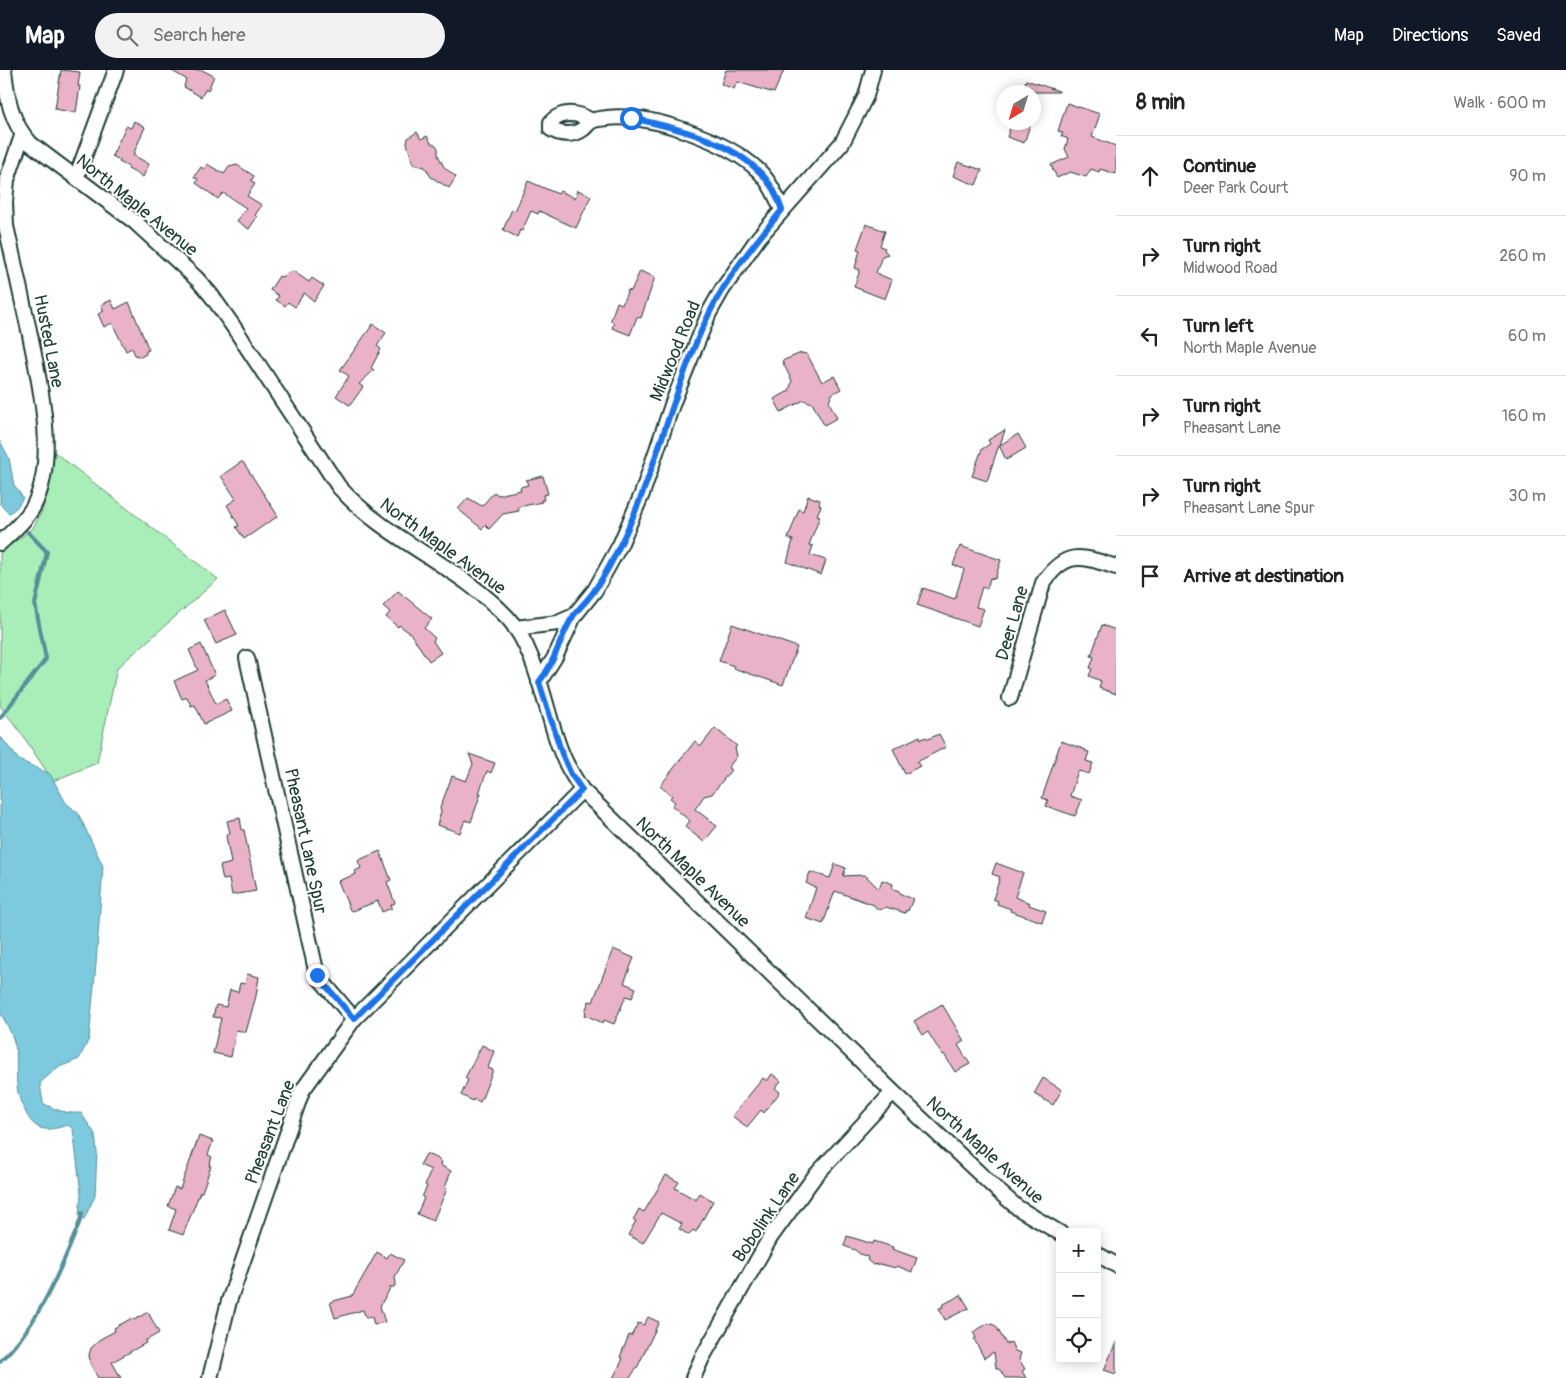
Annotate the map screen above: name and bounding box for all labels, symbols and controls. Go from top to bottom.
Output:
search box [95,13,445,58]
text: Map [25,21,65,50]
icon: search [113,21,141,49]
text: Search here [153,23,246,47]
text: Map [1334,24,1364,47]
text: Directions [1392,24,1468,47]
text: Saved [1496,24,1541,47]
north arrow [996,85,1041,130]
text: 8 min [1136,89,1185,116]
text: Walk · 600 m [1453,93,1546,113]
route start [620,107,643,130]
street label: North Maple Avenue [71,149,202,262]
text: Continue [1183,154,1256,178]
icon: ahead [1136,162,1164,190]
text: 90 m [1509,166,1546,186]
text: Deer Park Court [1183,178,1288,198]
text: Turn right [1183,234,1261,258]
icon: right [1136,242,1164,270]
text: 260 m [1499,246,1546,266]
text: Midwood Road [1183,258,1278,278]
street label: Husted Lane [28,293,69,390]
street label: Midwood Road [645,298,706,405]
text: Turn left [1183,314,1253,338]
icon: left [1136,322,1164,350]
text: 60 m [1508,326,1546,346]
text: North Maple Avenue [1183,338,1316,358]
text: Turn right [1183,394,1261,418]
icon: right [1136,402,1164,430]
text: 160 m [1502,406,1546,426]
text: Pheasant Lane [1183,418,1281,438]
text: Turn right [1183,474,1261,498]
icon: right [1136,482,1164,510]
text: 30 m [1508,486,1546,506]
street label: North Maple Avenue [375,493,510,600]
text: Pheasant Lane Spur [1183,498,1315,518]
icon: arrive [1136,562,1164,590]
text: Arrive at destination [1183,564,1344,588]
street label: Deer Lane [991,583,1034,663]
street label: Pheasant Lane Spur [279,766,332,916]
street label: North Maple Avenue [631,812,755,933]
route end [306,964,329,987]
street label: Pheasant Lane [240,1077,301,1188]
street label: North Maple Avenue [921,1092,1048,1209]
street label: Bobolink Lane [728,1168,805,1267]
map controls [1056,1228,1101,1363]
button: + [1056,1228,1101,1273]
button: − [1056,1273,1101,1318]
button: locate [1056,1318,1101,1363]

